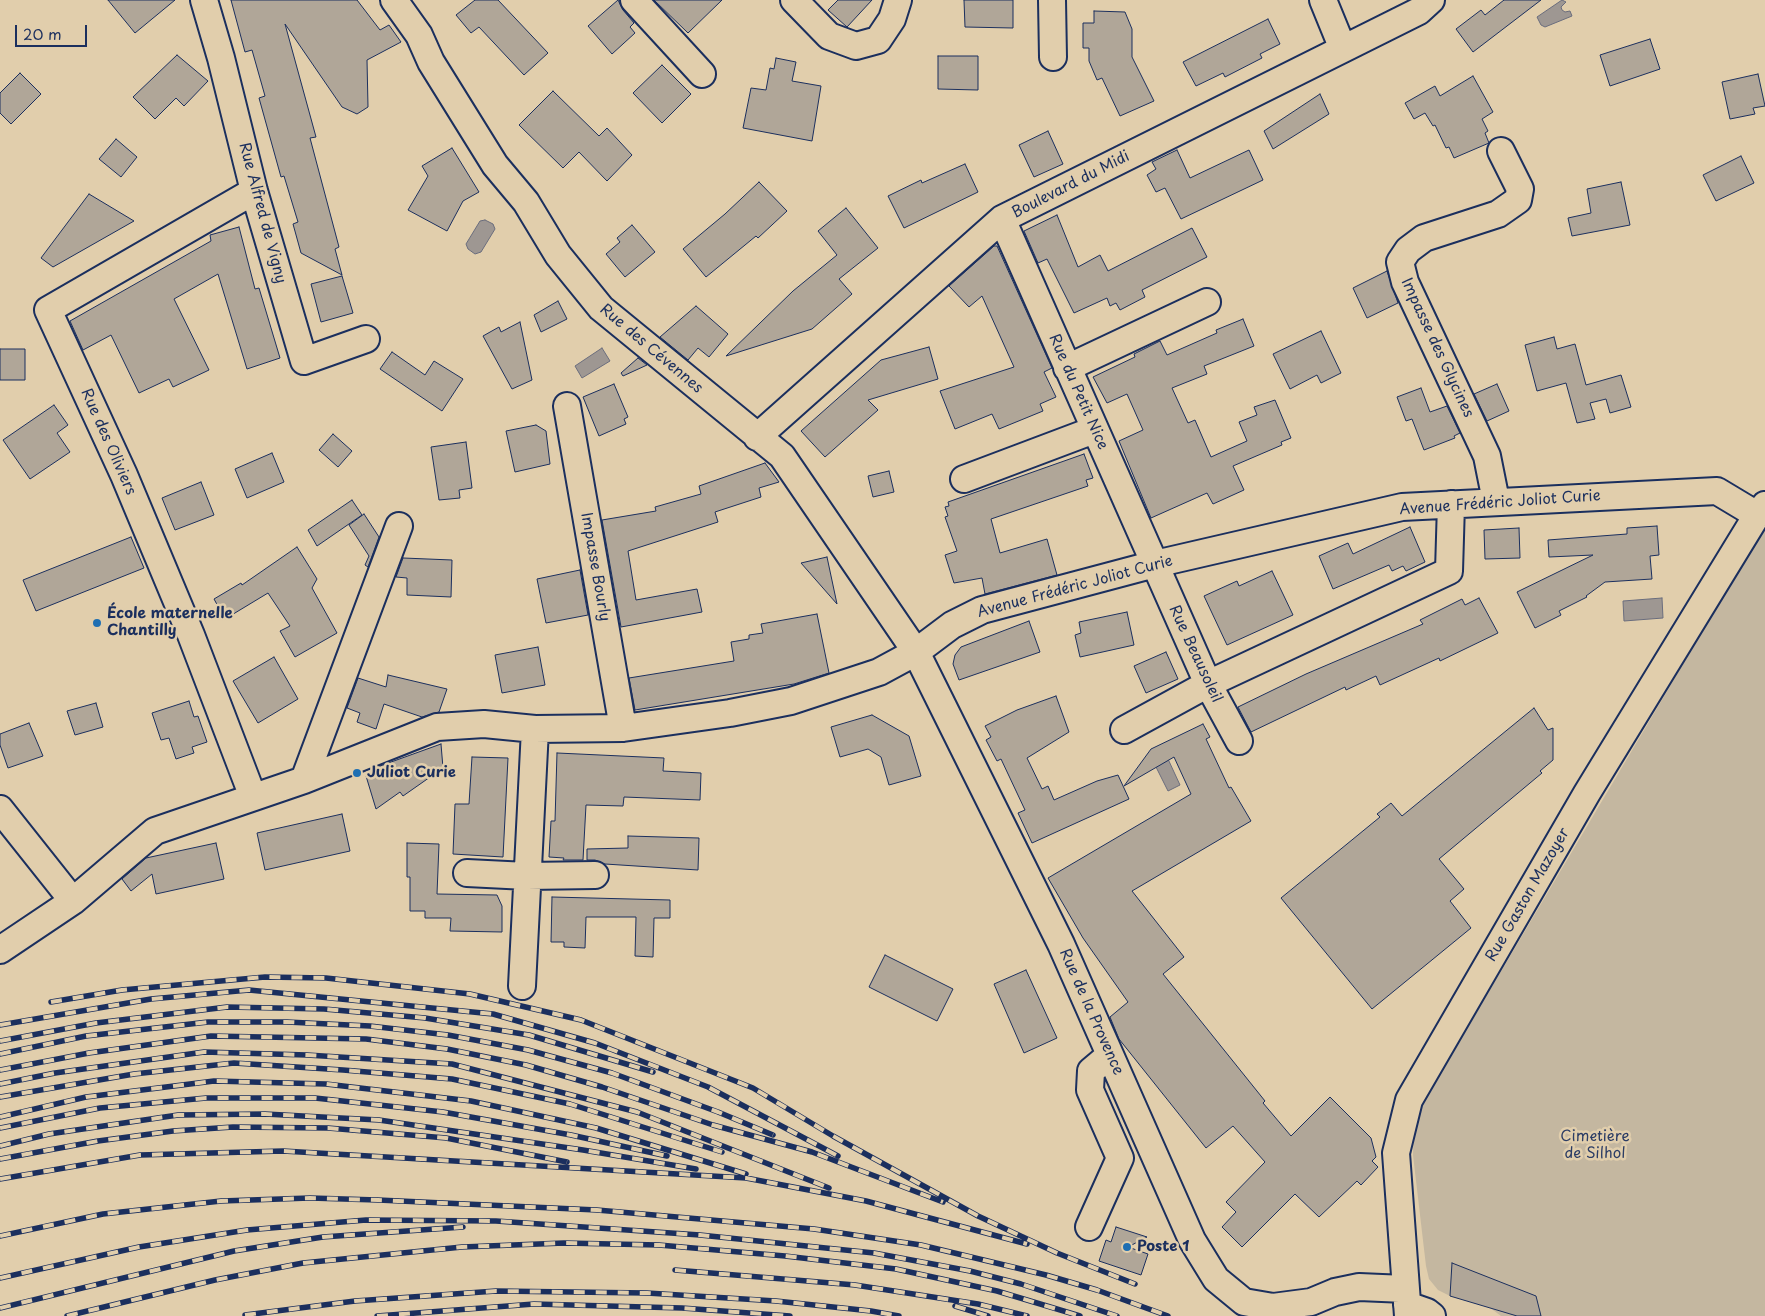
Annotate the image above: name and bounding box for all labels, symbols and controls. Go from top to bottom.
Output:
scale bar [18,15,90,47]
text: 20 m [23,22,62,45]
street label: Rue Alfred de Vigny [235,141,289,285]
street label: Boulevard du Midi [1009,148,1133,222]
street label: Impasse des Glycines [1397,275,1477,421]
street label: Rue des Cévennes [596,301,706,397]
street label: Rue du Petit Nice [1044,331,1112,453]
street label: Rue des Oliviers [76,386,140,498]
street label: Avenue Frédéric Joliot Curie [1399,487,1601,519]
street label: Impasse Bourly [577,511,613,623]
street label: Avenue Frédéric Joliot Curie [975,552,1175,622]
street label: Rue Beausoleil [1165,602,1225,706]
place label: École maternelle Chantilly [107,605,233,640]
marker: École maternelle Chantilly [91,617,103,629]
place label: Juliot Curie [367,764,456,782]
marker: Juliot Curie [351,767,363,779]
street label: Rue Gaston Mazoyer [1482,825,1574,965]
street label: Rue de la Provence [1055,946,1127,1078]
park label: Cimetière de Silhol [1560,1128,1630,1163]
place label: Poste 1 [1137,1238,1189,1256]
marker: Poste 1 [1121,1241,1133,1253]

